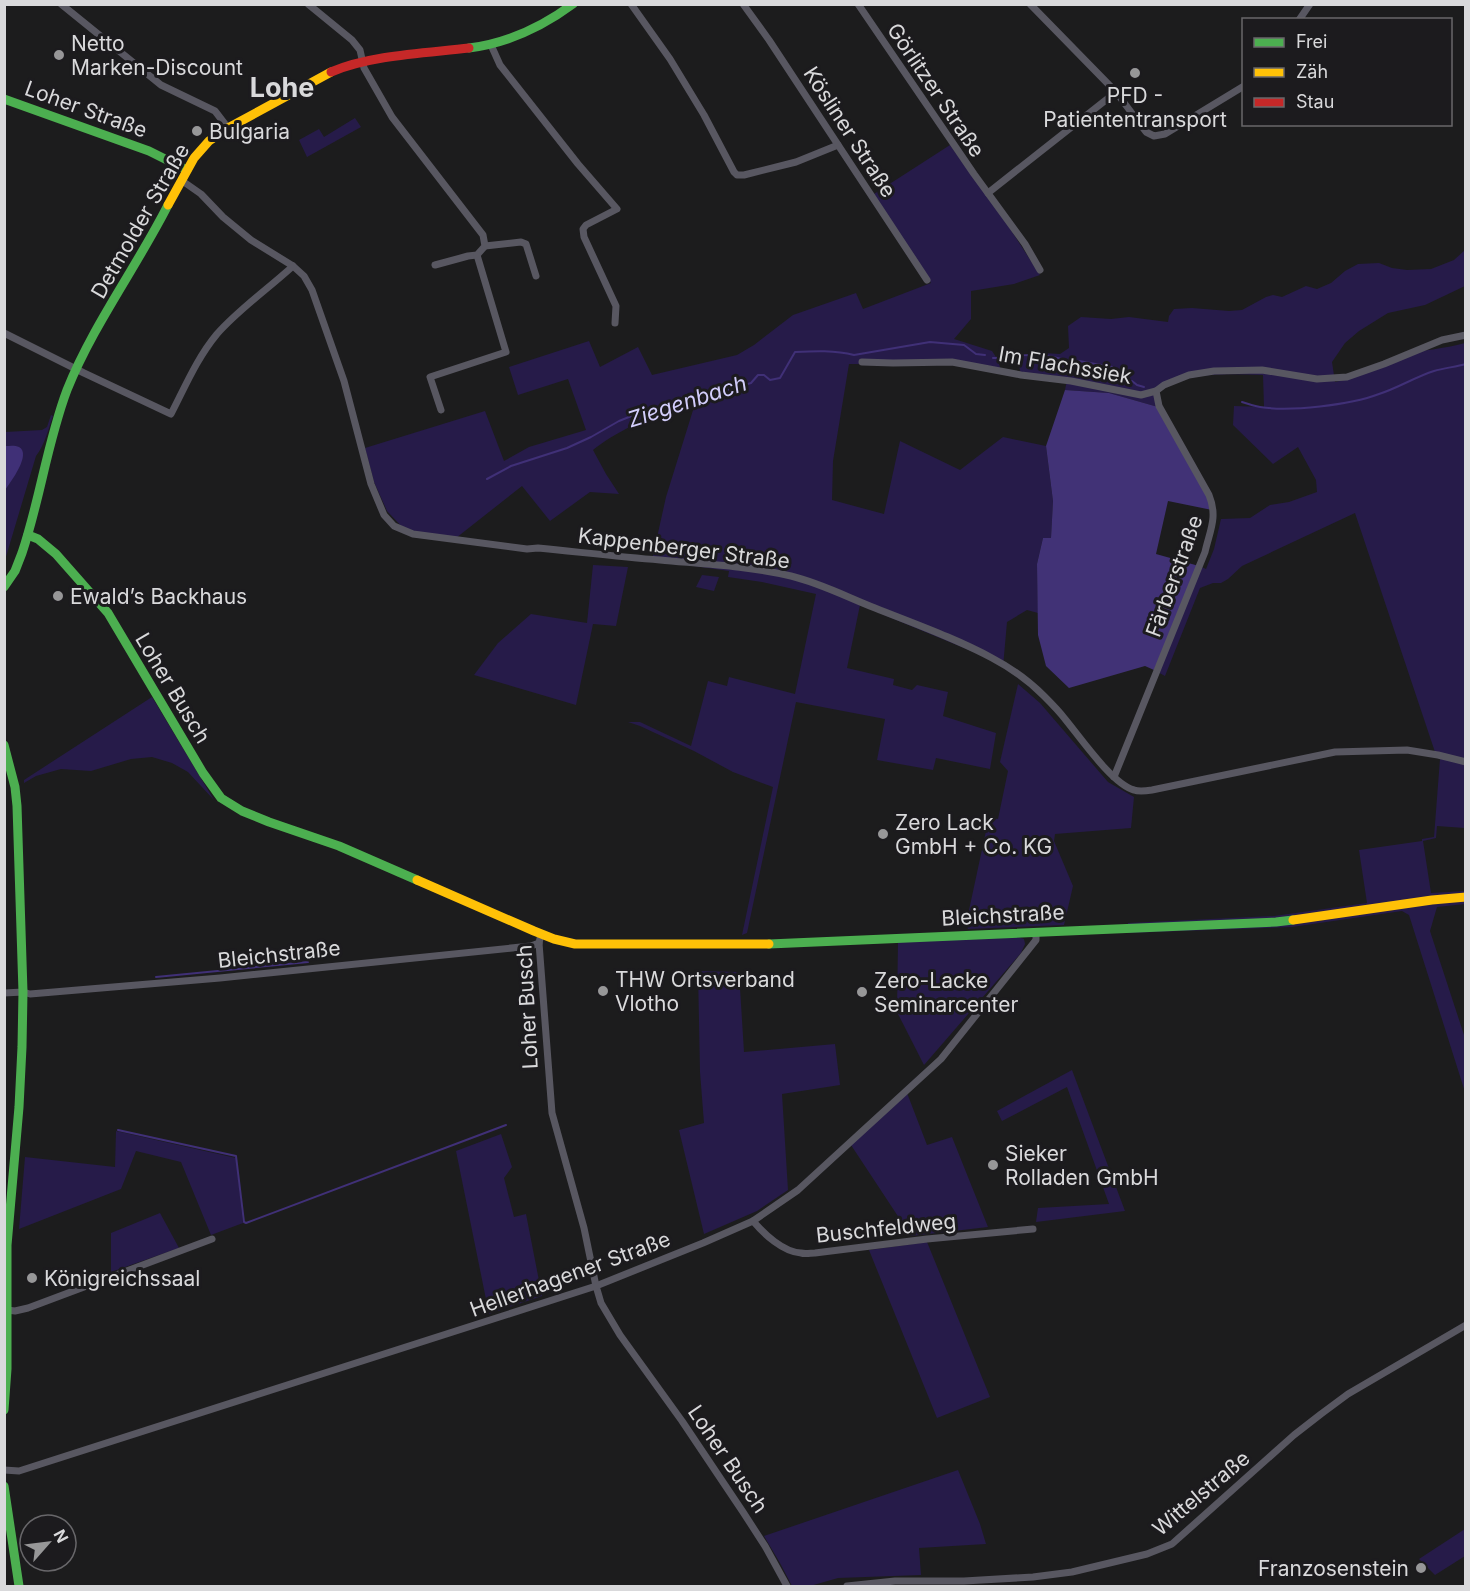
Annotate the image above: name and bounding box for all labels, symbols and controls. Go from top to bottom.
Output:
street label: Görlitzer Straße [882,18,990,162]
legend [1242,18,1452,126]
place label: Netto Marken-Discount [71,31,243,80]
text: Frei [1296,31,1327,52]
marker: Netto Marken-Discount [52,48,66,62]
text: Zäh [1296,61,1328,82]
street label: Kösliner Straße [798,62,902,202]
marker: PFD - Patiententransport [1128,66,1142,80]
district label: Lohe [250,71,314,104]
street label: Loher Straße [22,75,150,143]
place label: PFD - Patiententransport [1043,83,1227,132]
text: Stau [1296,91,1334,112]
place label: Bulgaria [209,119,290,144]
marker: Bulgaria [190,124,204,138]
street label: Detmolder Straße [86,139,194,303]
street label: Im Flachssiek [997,341,1134,389]
water label: Ziegenbach [624,370,750,432]
street label: Färberstraße [1140,512,1208,640]
street label: Kappenberger Straße [577,523,791,573]
place label: Ewald’s Backhaus [70,584,247,609]
marker: Ewald’s Backhaus [51,589,65,603]
street label: Loher Busch [130,628,216,748]
place label: Zero Lack GmbH + Co. KG [895,810,1052,859]
marker: Zero Lack GmbH + Co. KG [876,827,890,841]
street label: Bleichstraße [941,899,1065,931]
street label: Bleichstraße [216,935,342,973]
street label: Loher Busch [511,944,543,1070]
place label: THW Ortsverband Vlotho [615,967,795,1016]
place label: Zero-Lacke Seminarcenter [874,968,1019,1017]
marker: THW Ortsverband Vlotho [596,984,610,998]
marker: Zero-Lacke Seminarcenter [855,985,869,999]
place label: Sieker Rolladen GmbH [1005,1141,1159,1190]
marker: Sieker Rolladen GmbH [986,1158,1000,1172]
street label: Buschfeldweg [815,1208,957,1248]
street label: Hellerhagener Straße [466,1226,674,1322]
place label: Königreichssaal [44,1266,200,1291]
marker: Königreichssaal [25,1271,39,1285]
street label: Loher Busch [683,1400,773,1518]
street label: Wittelstraße [1147,1445,1255,1541]
north arrow [18,1513,78,1573]
text: N [50,1526,73,1546]
place label: Franzosenstein [1258,1556,1409,1581]
marker: Franzosenstein [1414,1561,1428,1575]

